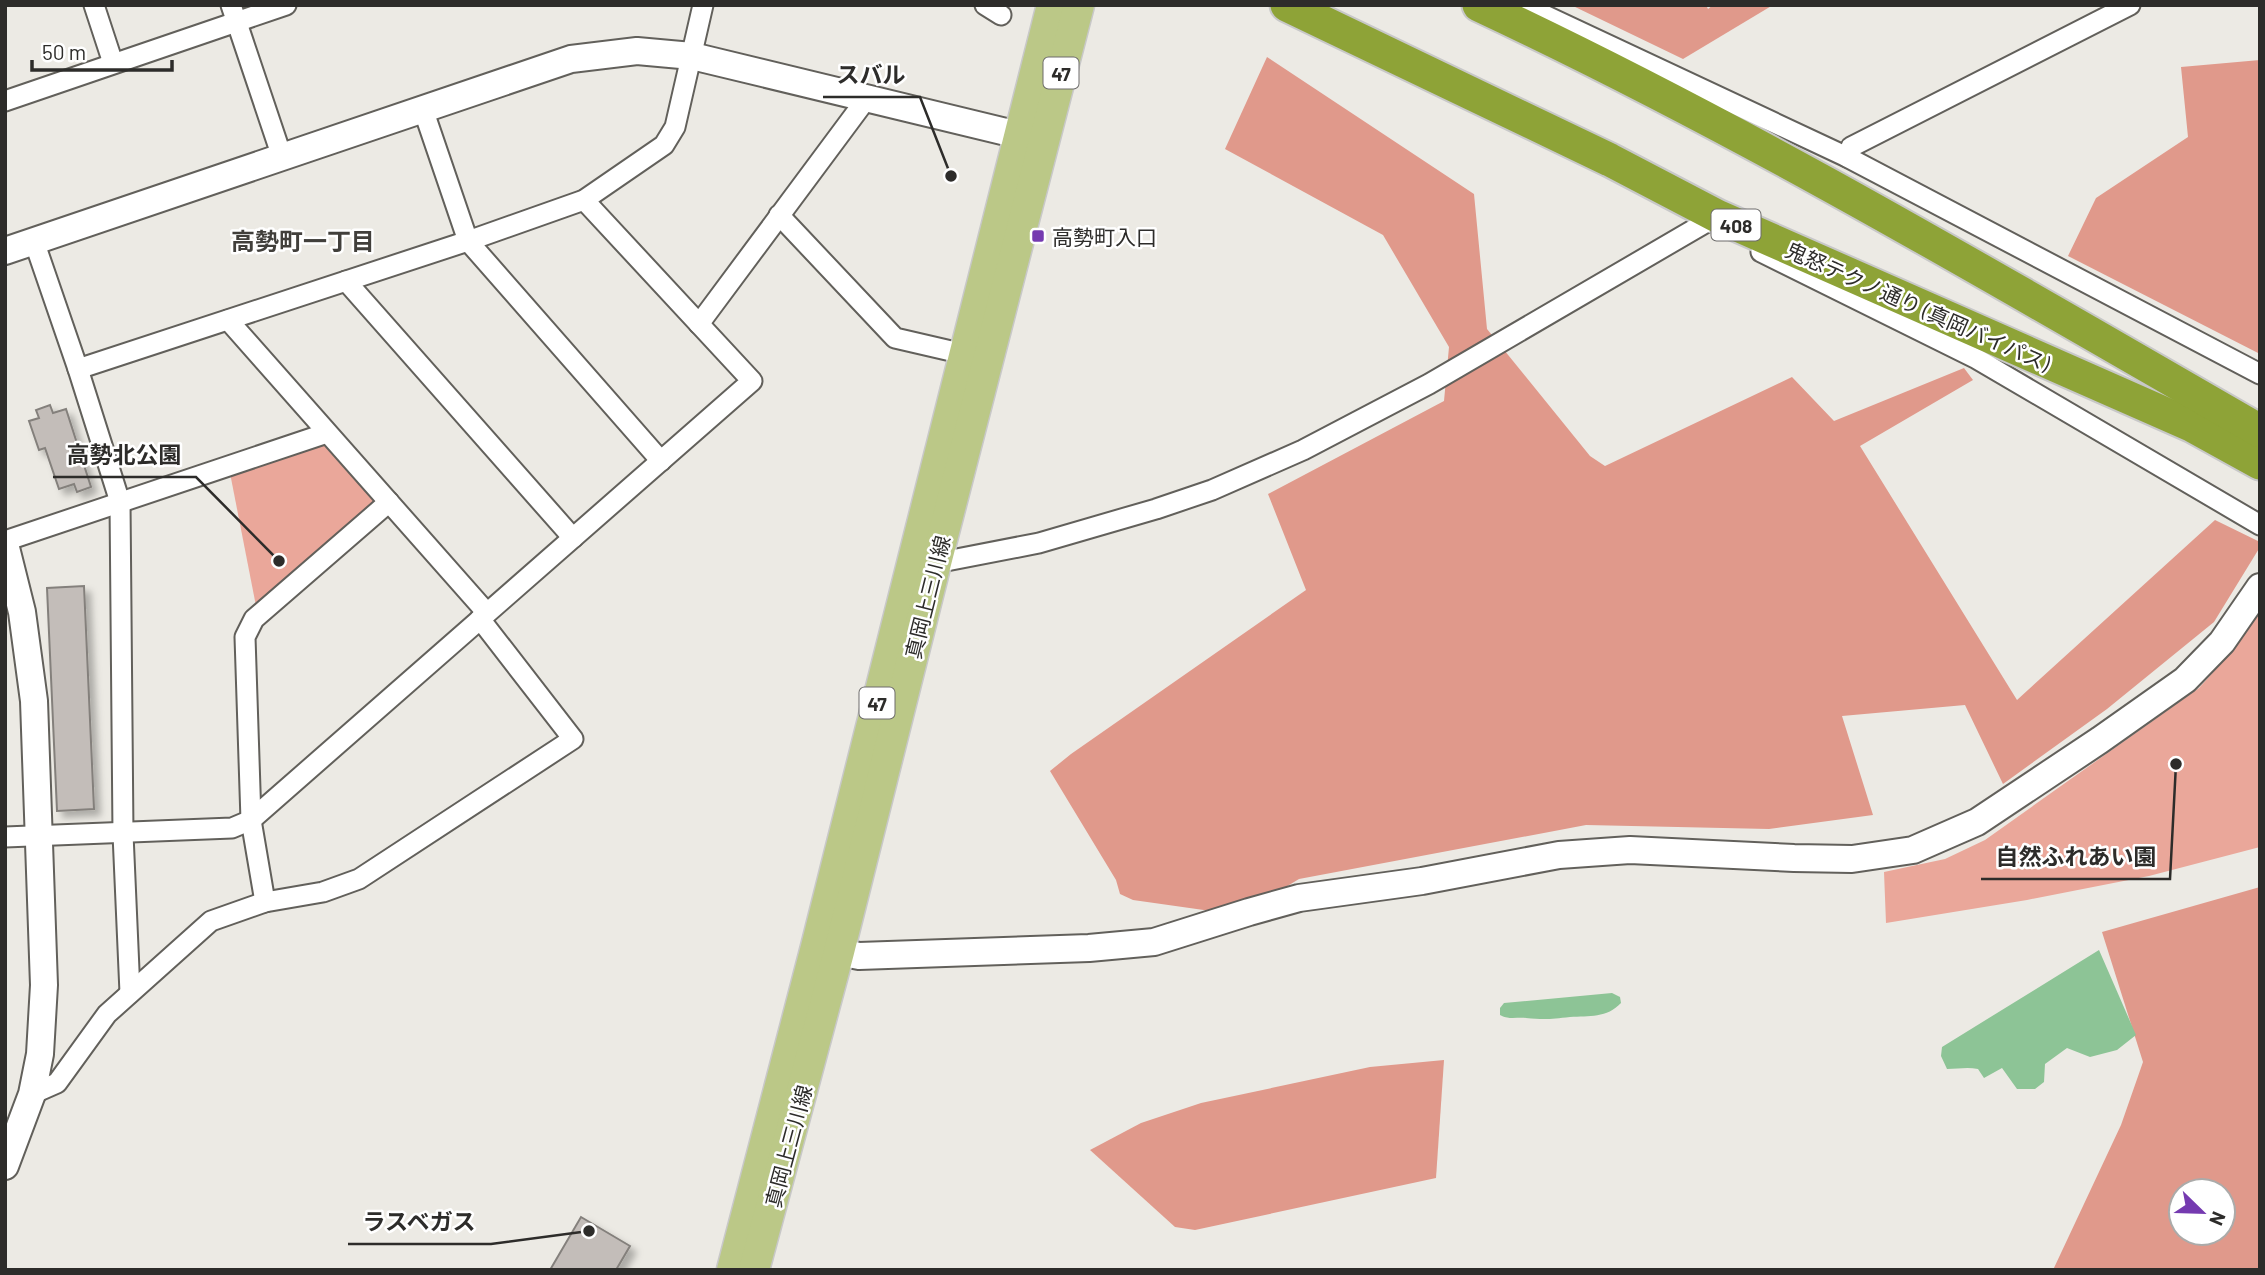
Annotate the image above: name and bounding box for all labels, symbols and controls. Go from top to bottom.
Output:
scale bar [32,28,172,72]
text: 50 m [42,39,86,64]
callout: スバル [823,53,920,97]
road number: 47 [1044,58,1078,88]
text: スバル [837,60,906,88]
road number: 408 [1712,210,1760,241]
place label: 高勢町入口 [1052,224,1157,249]
district label: 高勢町一丁目 [231,226,375,255]
marker: 高勢町入口 [1030,228,1046,244]
street label: 鬼怒テクノ通り (真岡バイパス) [1782,236,2054,376]
callout: 高勢北公園 [53,433,196,477]
text: 高勢北公園 [67,440,182,468]
street label: 真岡上三川線 [900,533,954,661]
road number: 47 [860,688,894,718]
callout: 自然ふれあい園 [1981,835,2170,879]
text: 自然ふれあい園 [1996,842,2157,870]
street label: 真岡上三川線 [760,1082,816,1210]
north arrow [2167,1177,2237,1247]
callout: ラスベガス [348,1200,491,1244]
text: ラスベガス [363,1207,475,1235]
text: N [2205,1209,2231,1229]

